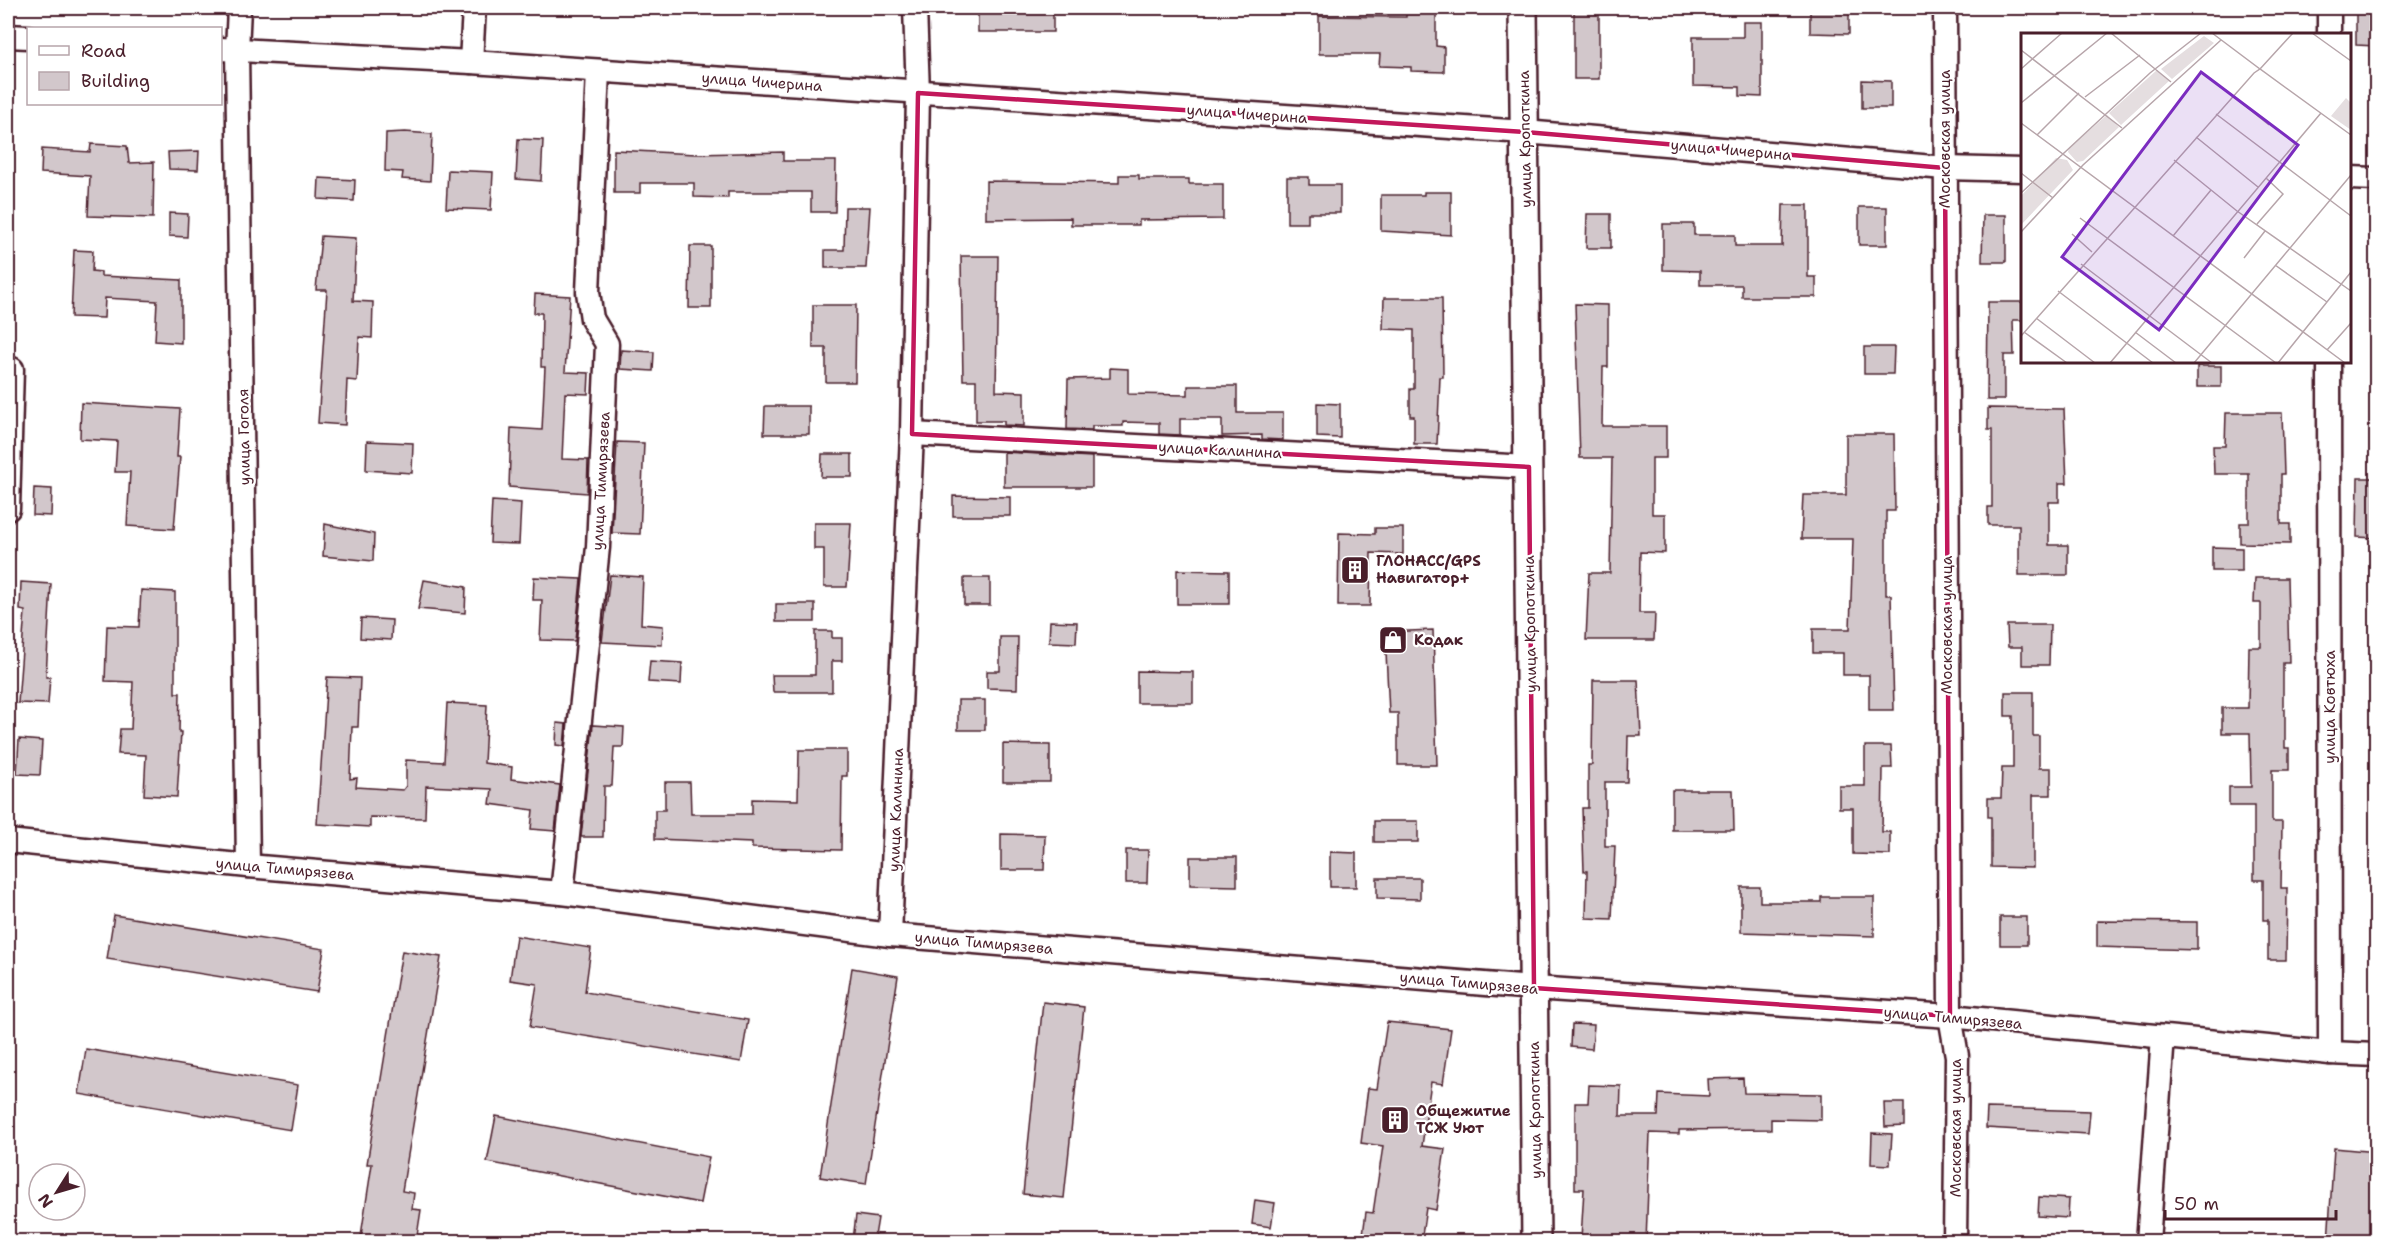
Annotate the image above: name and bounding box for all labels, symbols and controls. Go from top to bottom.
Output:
legend [27,27,222,105]
inset map [2021,33,2351,363]
text: Road [81,39,126,63]
street label: улица Чичерина [701,68,824,96]
text: Building [81,69,150,93]
street label: улица Кропоткина [1514,69,1536,208]
street label: Московская улица [1935,69,1955,208]
street label: улица Чичерина [1186,100,1309,128]
street label: улица Чичерина [1670,135,1793,165]
street label: улица Гоголя [233,388,255,486]
street label: улица Тимирязева [587,410,615,551]
street label: улица Калинина [1158,437,1283,463]
place label: ГЛОНАСС/GPS Навигатор+ [1376,551,1481,588]
building icon: ГЛОНАСС/GPS Навигатор+ [1339,554,1371,586]
street label: улица Кропоткина [1519,554,1541,693]
street label: Московская улица [1937,555,1957,694]
shop icon: Кодак [1377,624,1409,656]
place label: Кодак [1414,630,1464,650]
street label: улица Ковтюха [2320,650,2340,764]
street label: улица Калинина [884,747,908,872]
street label: улица Тимирязева [215,853,356,885]
street label: улица Тимирязева [914,927,1055,959]
street label: улица Тимирязева [1399,967,1540,999]
street label: улица Тимирязева [1883,1002,2024,1034]
street label: улица Кропоткина [1524,1040,1546,1179]
street label: Московская улица [1946,1058,1966,1197]
place label: Общежитие ТСЖ Уют [1416,1101,1511,1138]
building icon: Общежитие ТСЖ Уют [1379,1104,1411,1136]
north arrow [27,1162,87,1222]
scale bar [2165,1183,2336,1221]
text: N [33,1189,58,1212]
text: 50 m [2174,1192,2219,1216]

